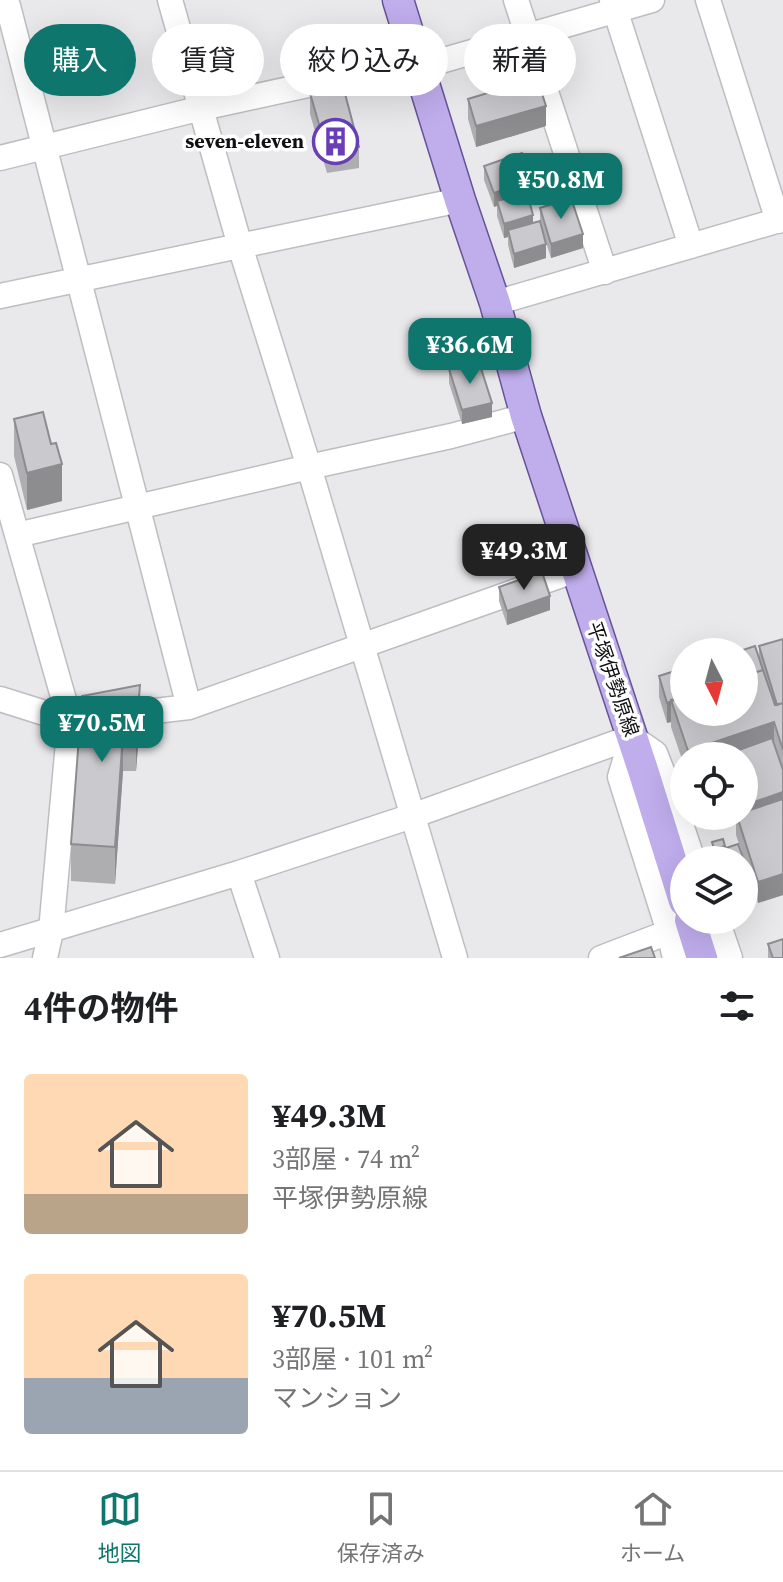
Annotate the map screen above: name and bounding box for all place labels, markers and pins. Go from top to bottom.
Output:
building icon: seven-eleven [311,117,359,165]
place label: seven-eleven [185,127,304,155]
pin: ¥50.8M [496,153,626,221]
pin: ¥36.6M [405,318,535,386]
pin: ¥49.3M [459,524,589,592]
pin: ¥70.5M [37,696,167,764]

